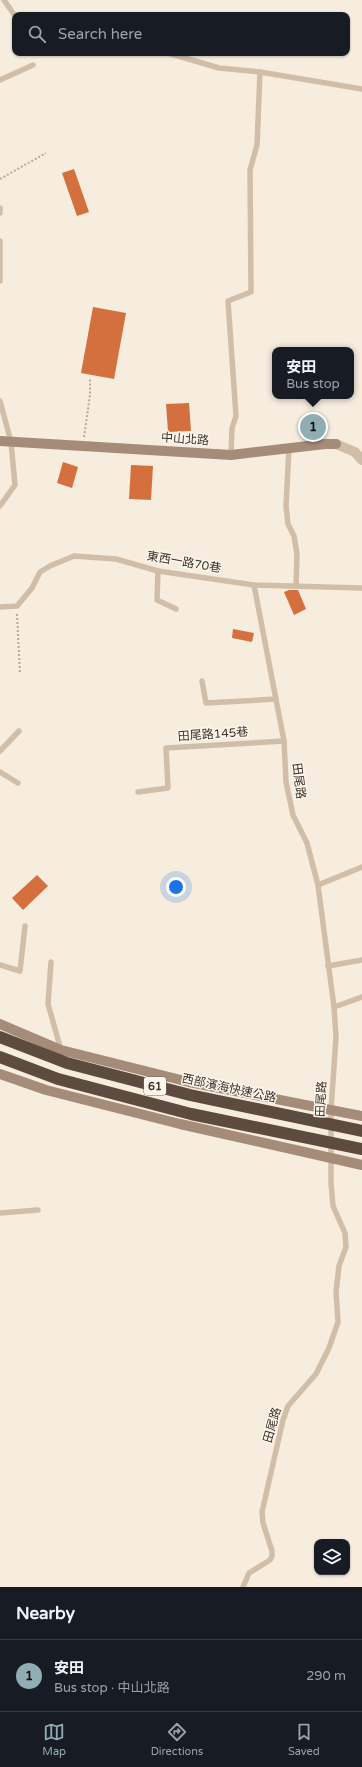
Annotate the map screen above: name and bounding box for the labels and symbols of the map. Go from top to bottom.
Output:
pin: 1 [300,412,326,442]
street label: 中山北路 [161,430,209,448]
street label: 東西一路70巷 [146,549,222,575]
street label: 田尾路145巷 [177,725,249,743]
street label: 田尾路 [290,762,308,800]
your location [166,877,186,897]
street label: 西部濱海快速公路 [181,1071,277,1105]
road number: 61 [144,1077,166,1095]
street label: 田尾路 [313,1081,329,1117]
street label: 田尾路 [260,1406,284,1444]

